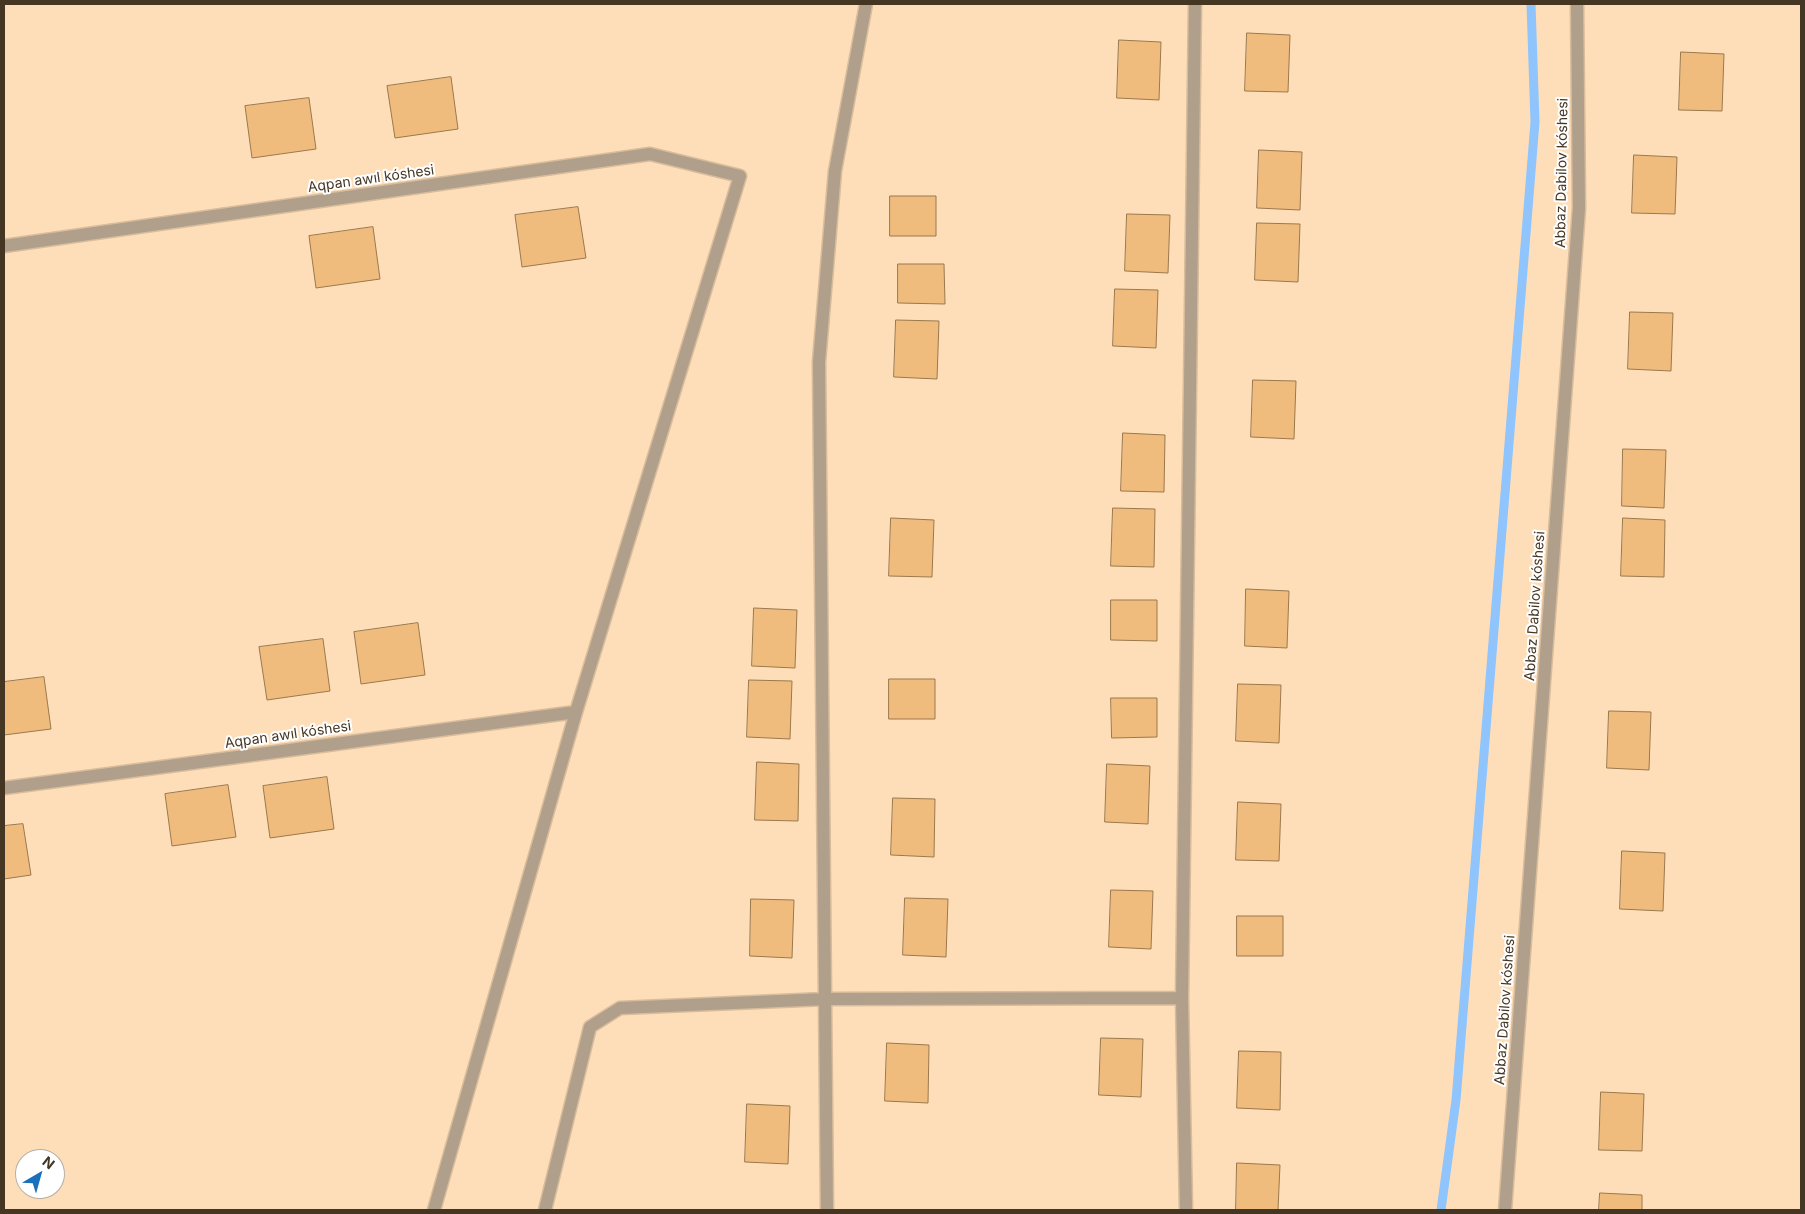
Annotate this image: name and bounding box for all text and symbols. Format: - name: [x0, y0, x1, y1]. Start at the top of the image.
- street label: Abbaz Dabilov kóshesi: [1552, 98, 1572, 248]
- street label: Aqpan awıl kóshesi: [307, 162, 435, 196]
- street label: Abbaz Dabilov kóshesi: [1521, 531, 1549, 681]
- street label: Aqpan awıl kóshesi: [224, 718, 352, 752]
- street label: Abbaz Dabilov kóshesi: [1491, 935, 1519, 1085]
- north arrow: [15, 1149, 65, 1199]
- text: N: [39, 1153, 58, 1173]

